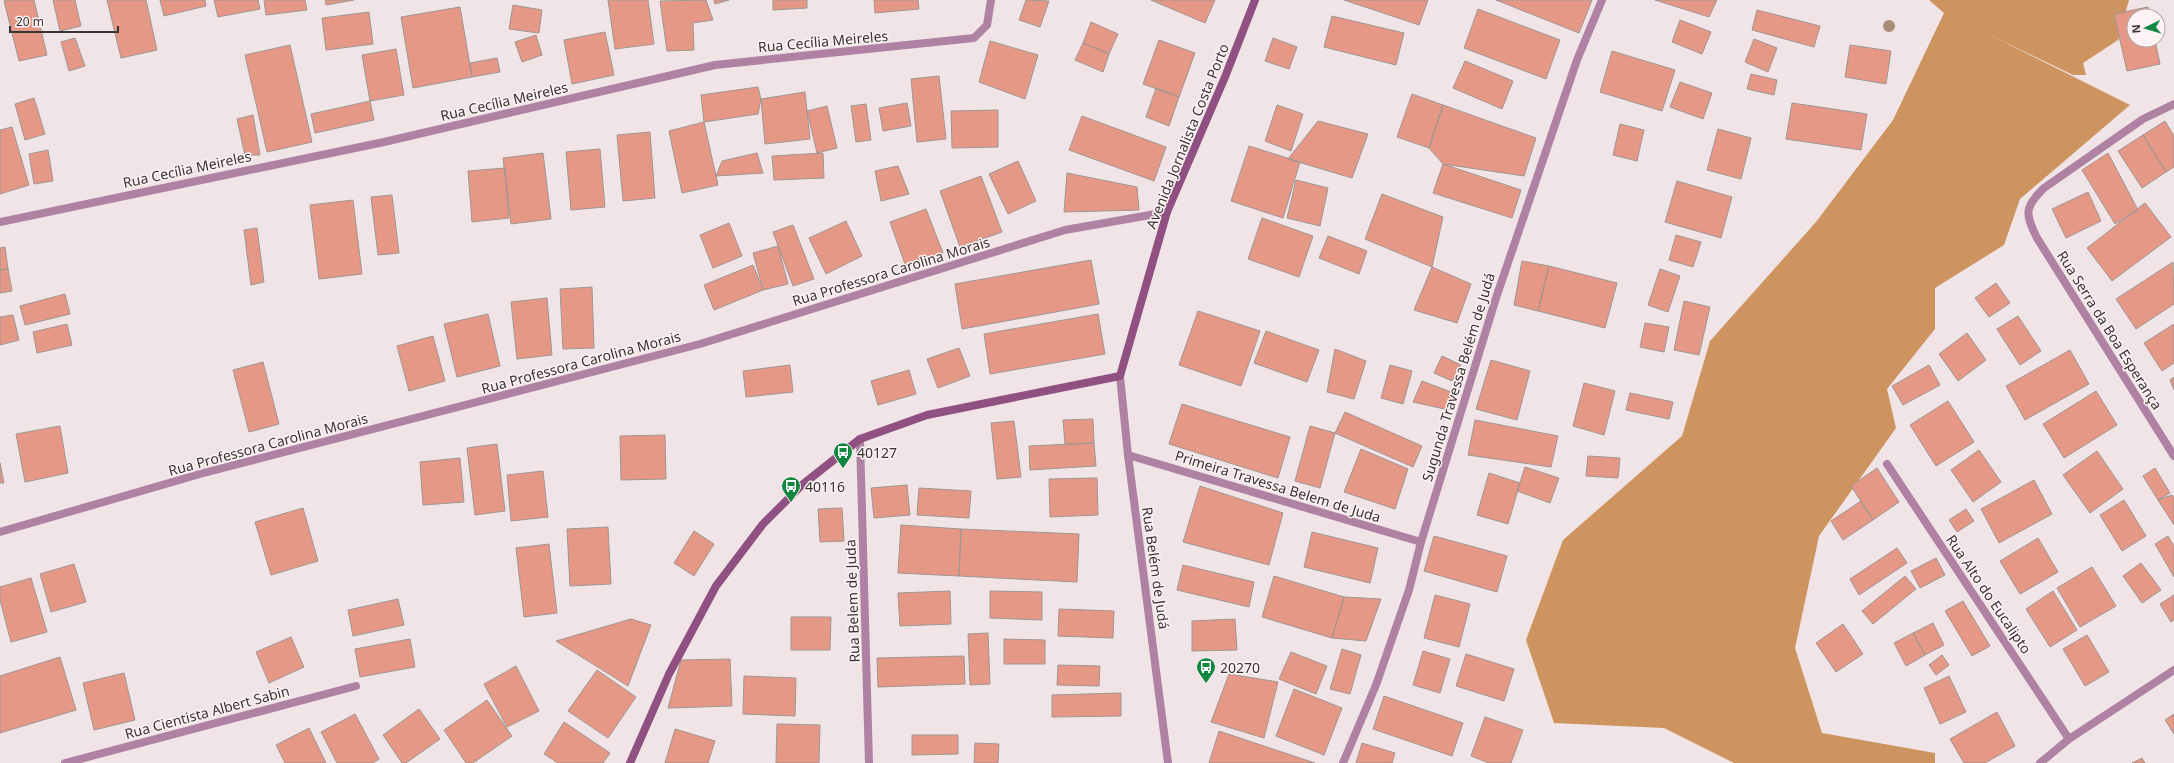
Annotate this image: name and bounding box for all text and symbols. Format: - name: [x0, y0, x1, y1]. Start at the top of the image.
- scale bar: [10, 8, 118, 34]
- north arrow: [2126, 8, 2166, 48]
- text: 20 m: [16, 13, 44, 30]
- text: N: [2128, 24, 2143, 34]
- street label: Rua Cecília Meireles: [757, 26, 889, 56]
- street label: Avenida Jornalista Costa Porto: [1141, 41, 1233, 231]
- street label: Rua Cecília Meireles: [438, 77, 570, 125]
- street label: Rua Cecília Meireles: [121, 146, 253, 192]
- street label: Rua Professora Carolina Morais: [790, 232, 992, 310]
- street label: Rua Serra da Boa Esperança: [2053, 247, 2167, 413]
- street label: Sugunda Travessa Belém de Judá: [1417, 270, 1499, 484]
- street label: Rua Professora Carolina Morais: [479, 326, 683, 398]
- street label: Rua Professora Carolina Morais: [166, 408, 370, 480]
- bus stop icon: 40127: [832, 441, 854, 469]
- place label: 40127: [857, 443, 897, 462]
- street label: Primeira Travessa Belem de Juda: [1173, 446, 1383, 526]
- bus stop icon: 40116: [780, 475, 802, 503]
- place label: 40116: [805, 477, 845, 496]
- street label: Rua Belém de Judá: [1138, 506, 1174, 630]
- street label: Rua Alto do Eucalipto: [1942, 531, 2036, 657]
- street label: Rua Belem de Juda: [840, 539, 864, 663]
- bus stop icon: 20270: [1195, 656, 1217, 684]
- place label: 20270: [1220, 658, 1260, 677]
- street label: Rua Cientista Albert Sabin: [123, 681, 291, 743]

